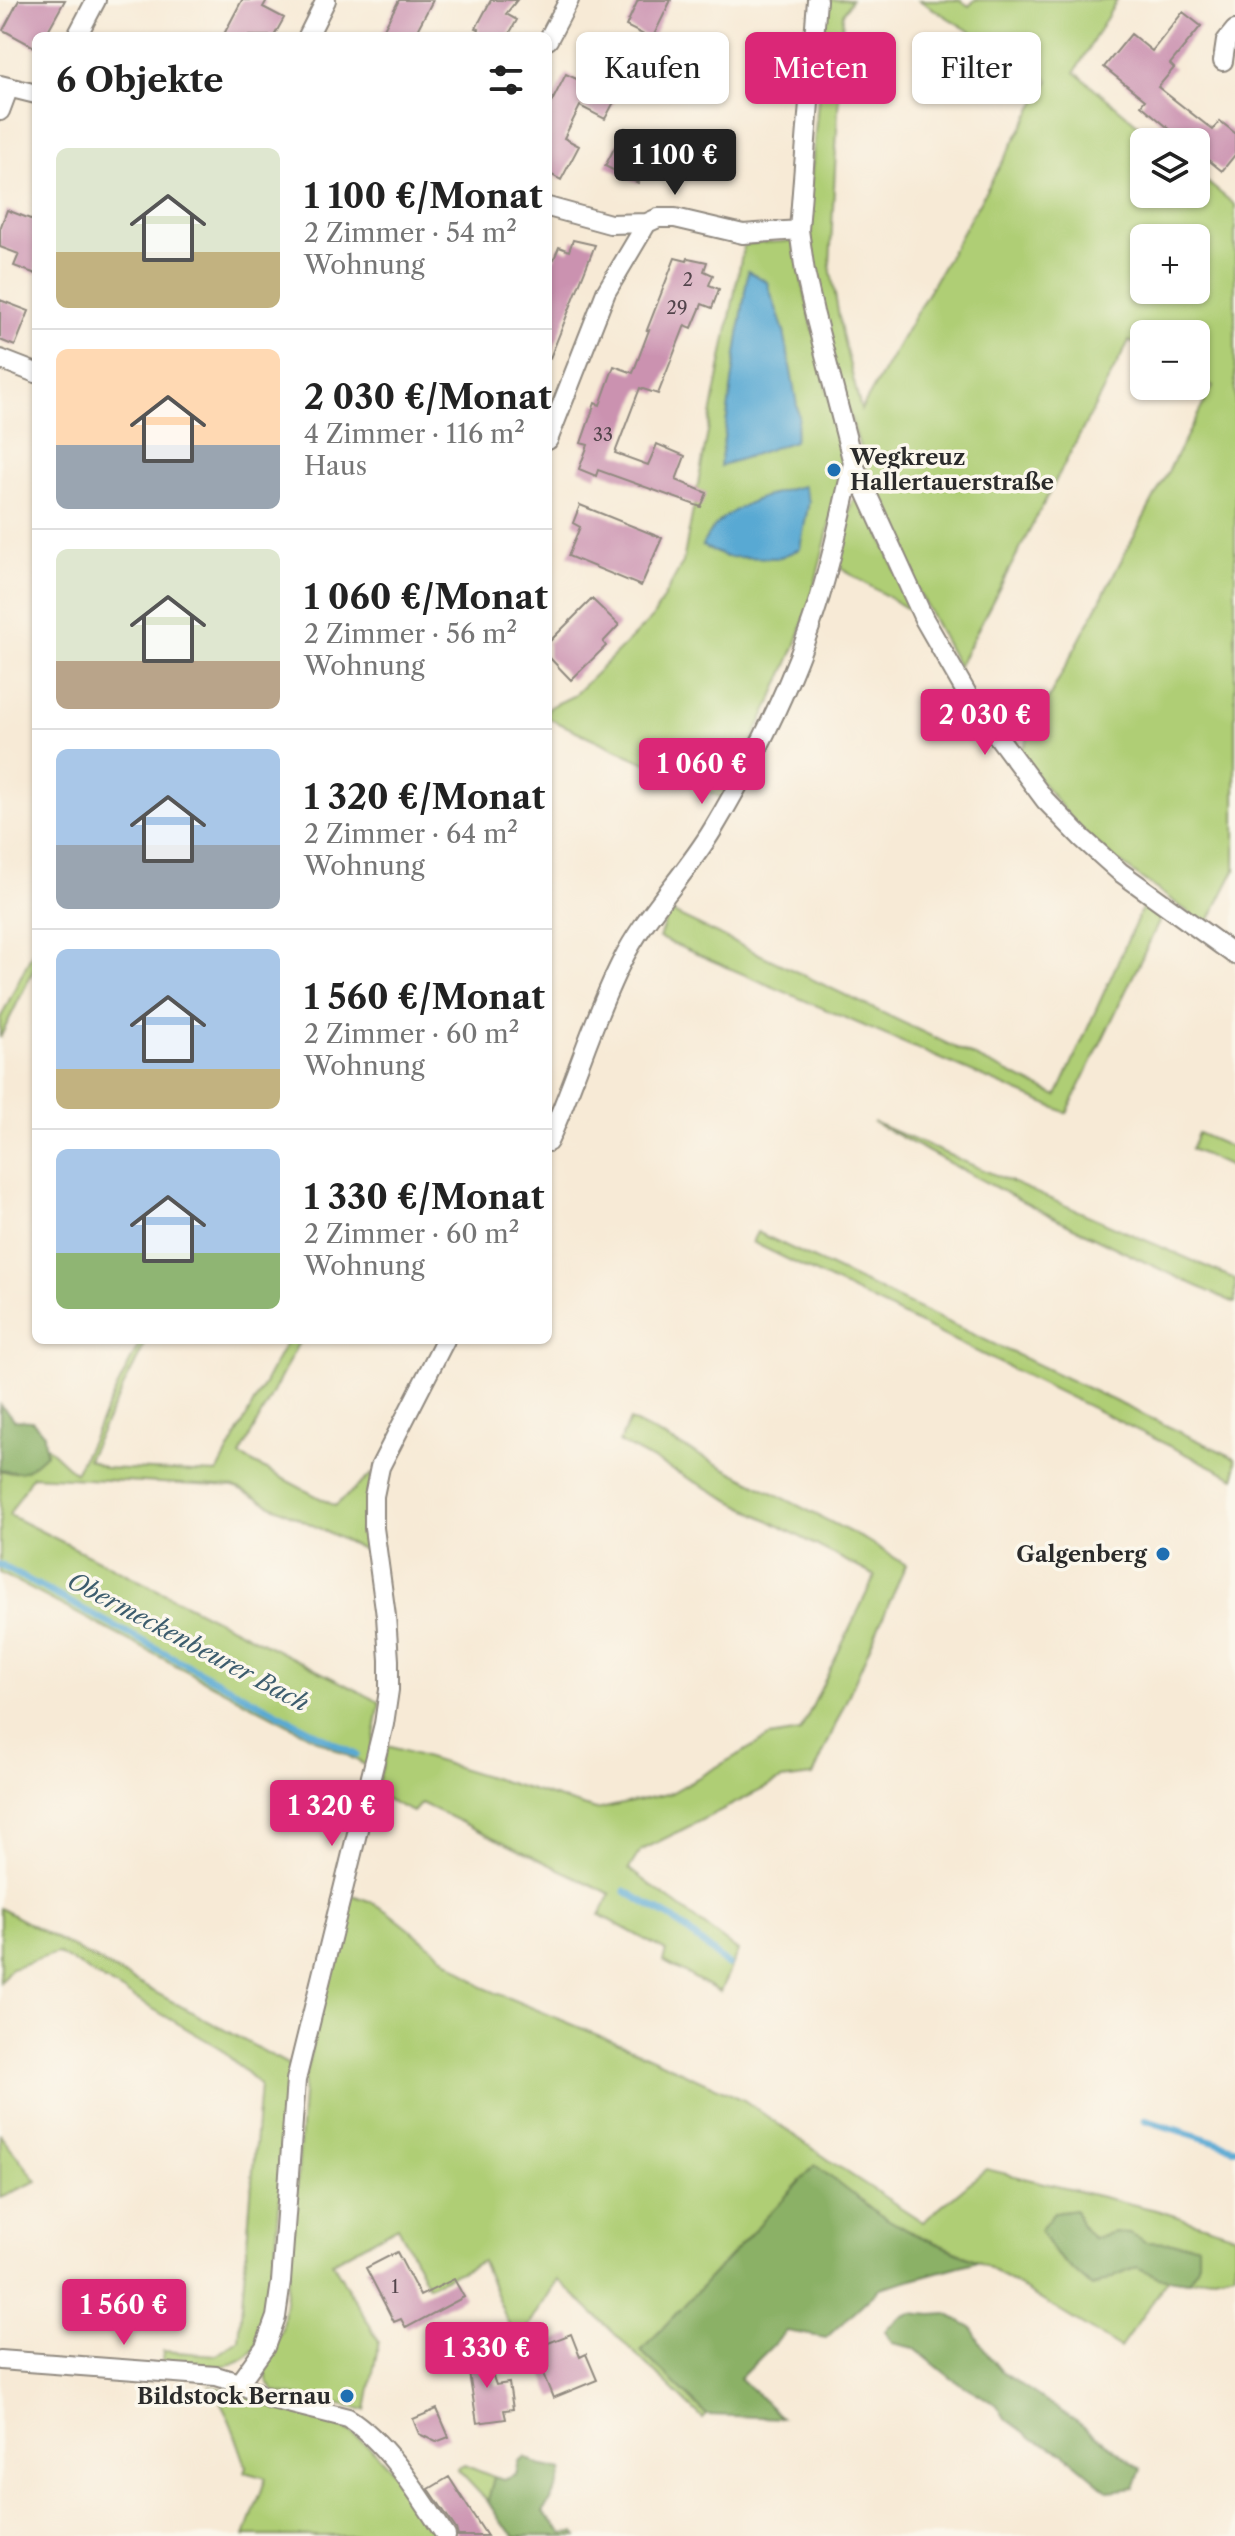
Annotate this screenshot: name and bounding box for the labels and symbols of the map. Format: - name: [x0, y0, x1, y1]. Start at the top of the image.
- pin: 1 100 €: [601, 129, 749, 197]
- house number: 2: [683, 269, 693, 291]
- house number: 29: [667, 297, 687, 319]
- house number: 33: [593, 424, 613, 446]
- place label: Wegkreuz Hallertauerstraße: [849, 444, 1054, 496]
- marker: Wegkreuz Hallertauerstraße: [825, 461, 843, 479]
- pin: 2 030 €: [911, 689, 1059, 757]
- pin: 1 060 €: [628, 738, 776, 806]
- place label: Galgenberg: [1016, 1541, 1148, 1568]
- marker: Galgenberg: [1154, 1545, 1172, 1563]
- water label: Obermeckenbeurer Bach: [63, 1566, 314, 1717]
- pin: 1 320 €: [258, 1780, 406, 1848]
- house number: 1: [391, 2276, 399, 2298]
- pin: 1 560 €: [50, 2279, 198, 2347]
- pin: 1 330 €: [413, 2322, 561, 2390]
- place label: Bildstock Bernau: [137, 2383, 331, 2410]
- marker: Bildstock Bernau: [338, 2387, 356, 2405]

